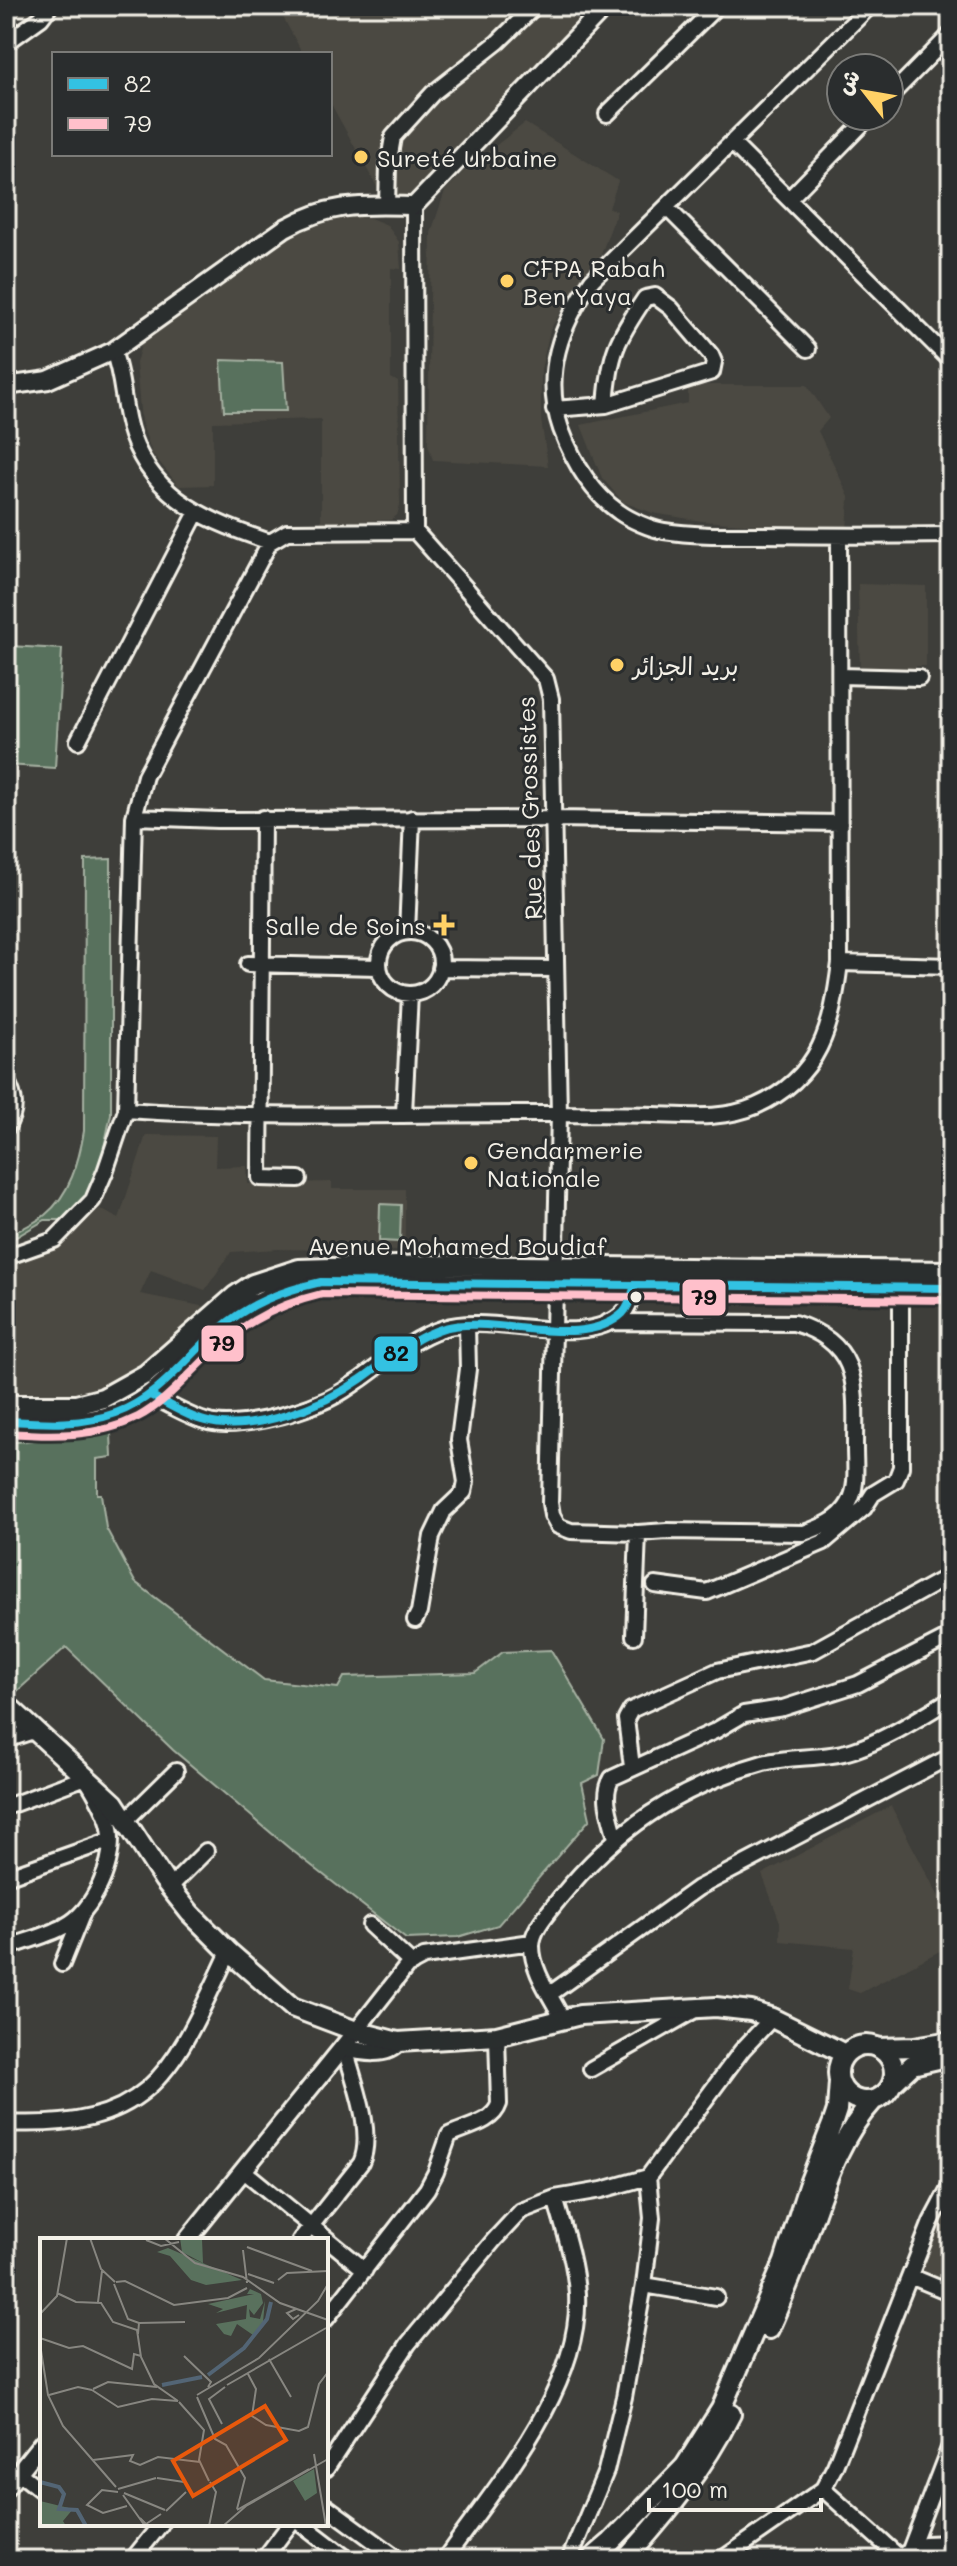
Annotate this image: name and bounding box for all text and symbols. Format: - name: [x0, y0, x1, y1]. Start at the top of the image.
- legend: [52, 52, 332, 156]
- north arrow: [825, 52, 905, 132]
- text: ش: [829, 64, 866, 99]
- text: 82: [124, 67, 152, 98]
- text: 79: [124, 107, 152, 138]
- place label: Sureté Urbaine: [377, 142, 557, 173]
- marker: Sureté Urbaine: [352, 148, 370, 166]
- place label: CFPA Rabah Ben Yaya: [523, 252, 665, 311]
- marker: CFPA Rabah Ben Yaya: [498, 272, 516, 290]
- place label: بريد الجزائر: [631, 650, 738, 681]
- marker: بريد الجزائر: [608, 656, 626, 674]
- street label: Rue des Grossistes: [510, 696, 548, 920]
- place label: Salle de Soins: [265, 910, 426, 941]
- marker: Salle de Soins: [433, 914, 455, 936]
- place label: Gendarmerie Nationale: [487, 1134, 643, 1193]
- marker: Gendarmerie Nationale: [462, 1154, 480, 1172]
- street label: Avenue Mohamed Boudiaf: [308, 1230, 607, 1261]
- line badge: 79: [681, 1278, 727, 1317]
- text: 79: [691, 1282, 717, 1311]
- unlabelled marker: [628, 1289, 644, 1305]
- line badge: 79: [200, 1324, 245, 1363]
- text: 79: [209, 1328, 235, 1357]
- line badge: 82: [373, 1335, 419, 1373]
- text: 82: [383, 1338, 409, 1367]
- inset map: [40, 2238, 328, 2526]
- scale bar: [649, 2462, 821, 2512]
- text: 100 m: [661, 2473, 728, 2504]

